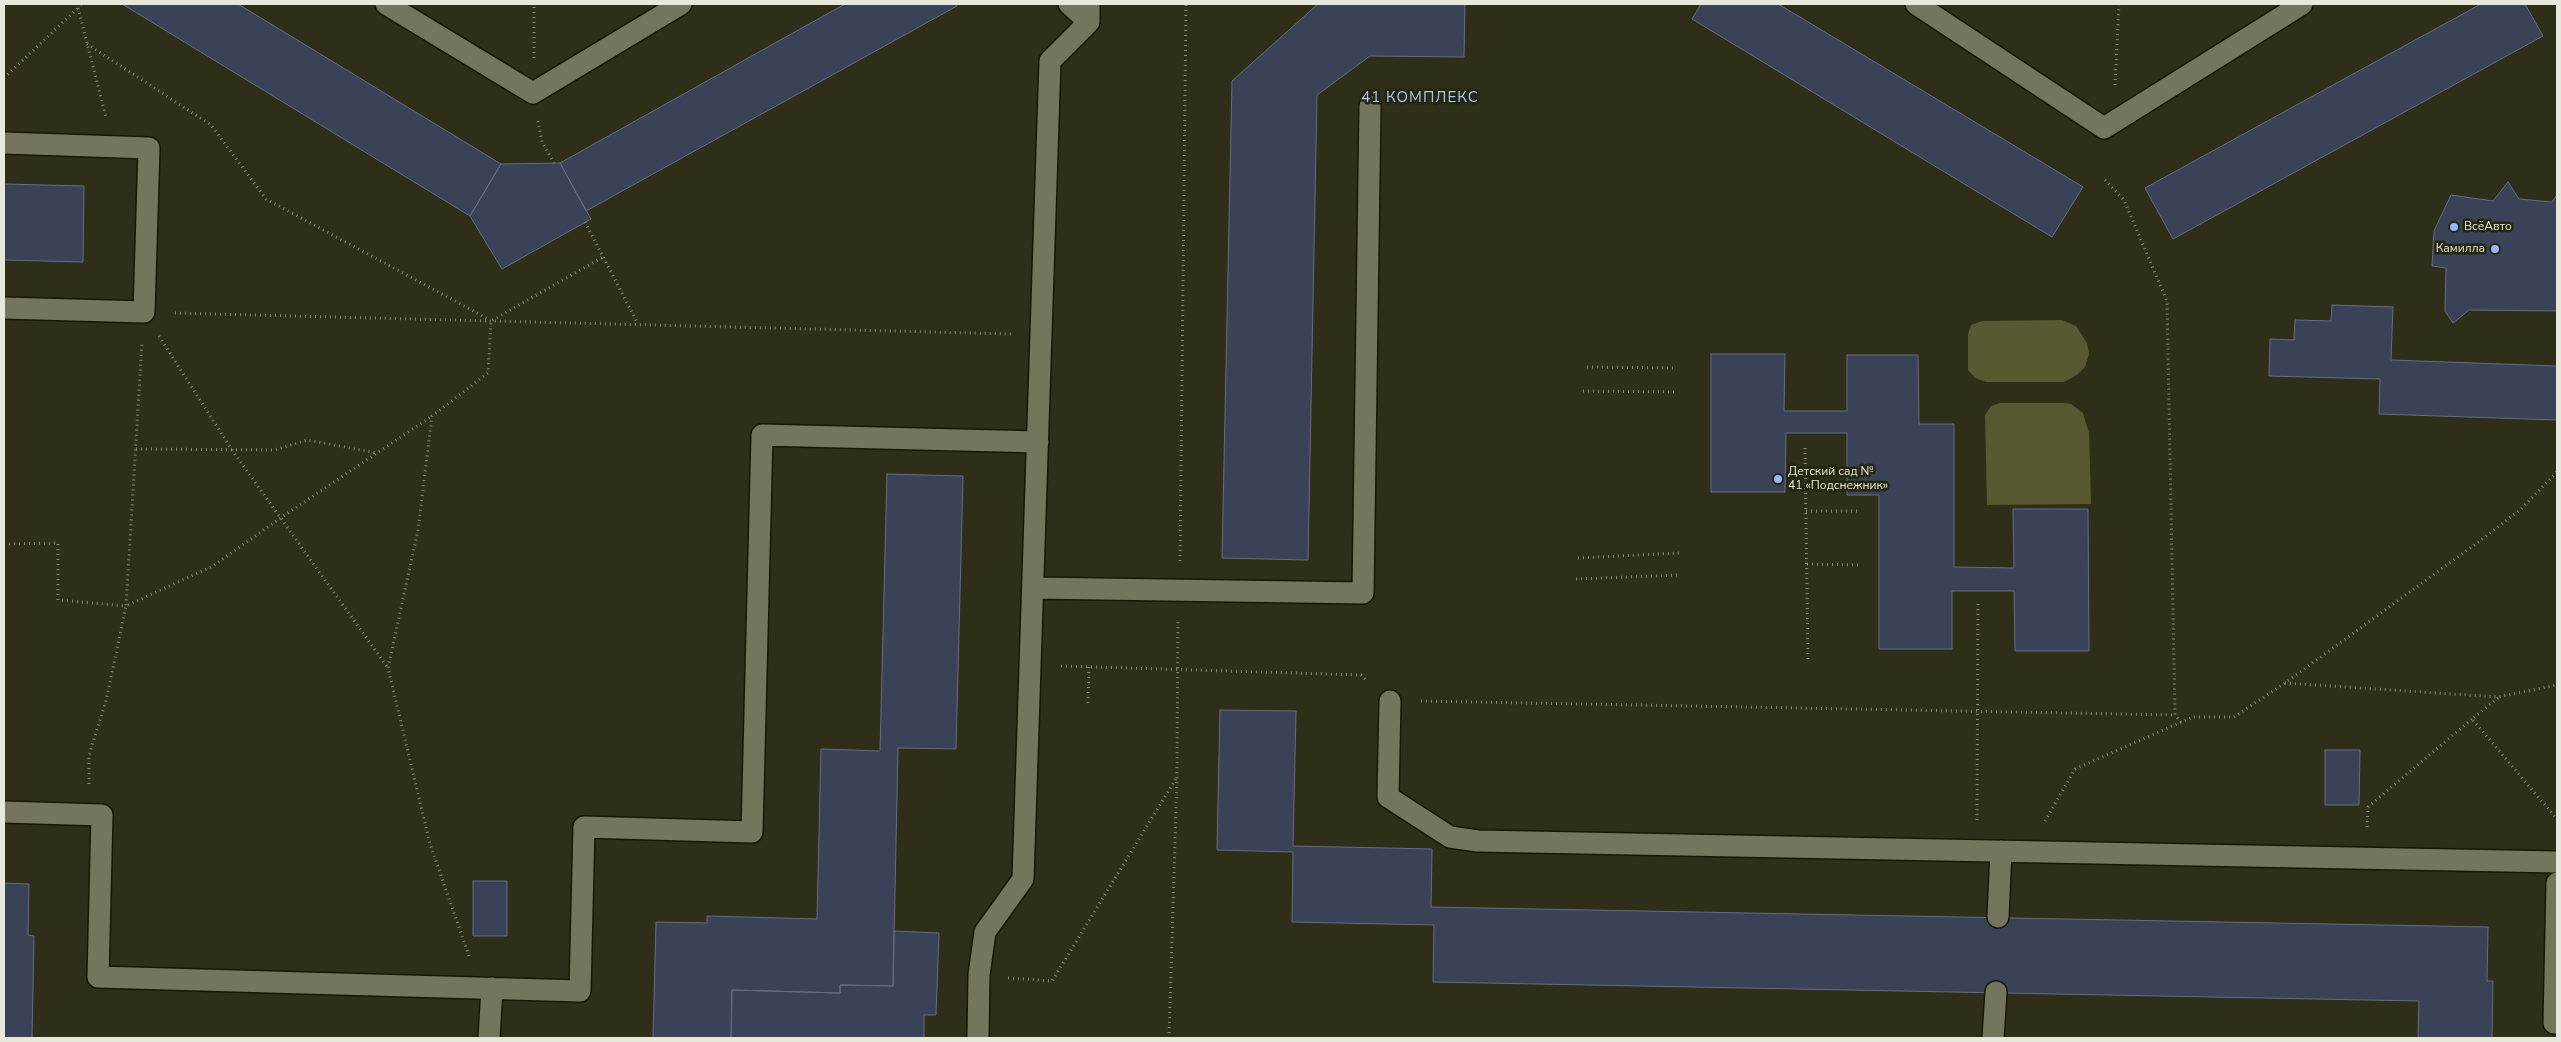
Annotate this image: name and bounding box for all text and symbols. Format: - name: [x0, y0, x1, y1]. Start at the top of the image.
- district label: 41 КОМПЛЕКС: [1360, 89, 1480, 107]
- place label: ВсёАвто: [2464, 220, 2512, 234]
- marker: ВсёАвто: [2448, 221, 2460, 233]
- place label: Камилла: [2436, 242, 2485, 256]
- marker: Камилла: [2489, 243, 2501, 255]
- place label: Детский сад № 41 «Подснежник»: [1788, 465, 1888, 493]
- marker: Детский сад № 41 «Подснежник»: [1772, 473, 1784, 485]

